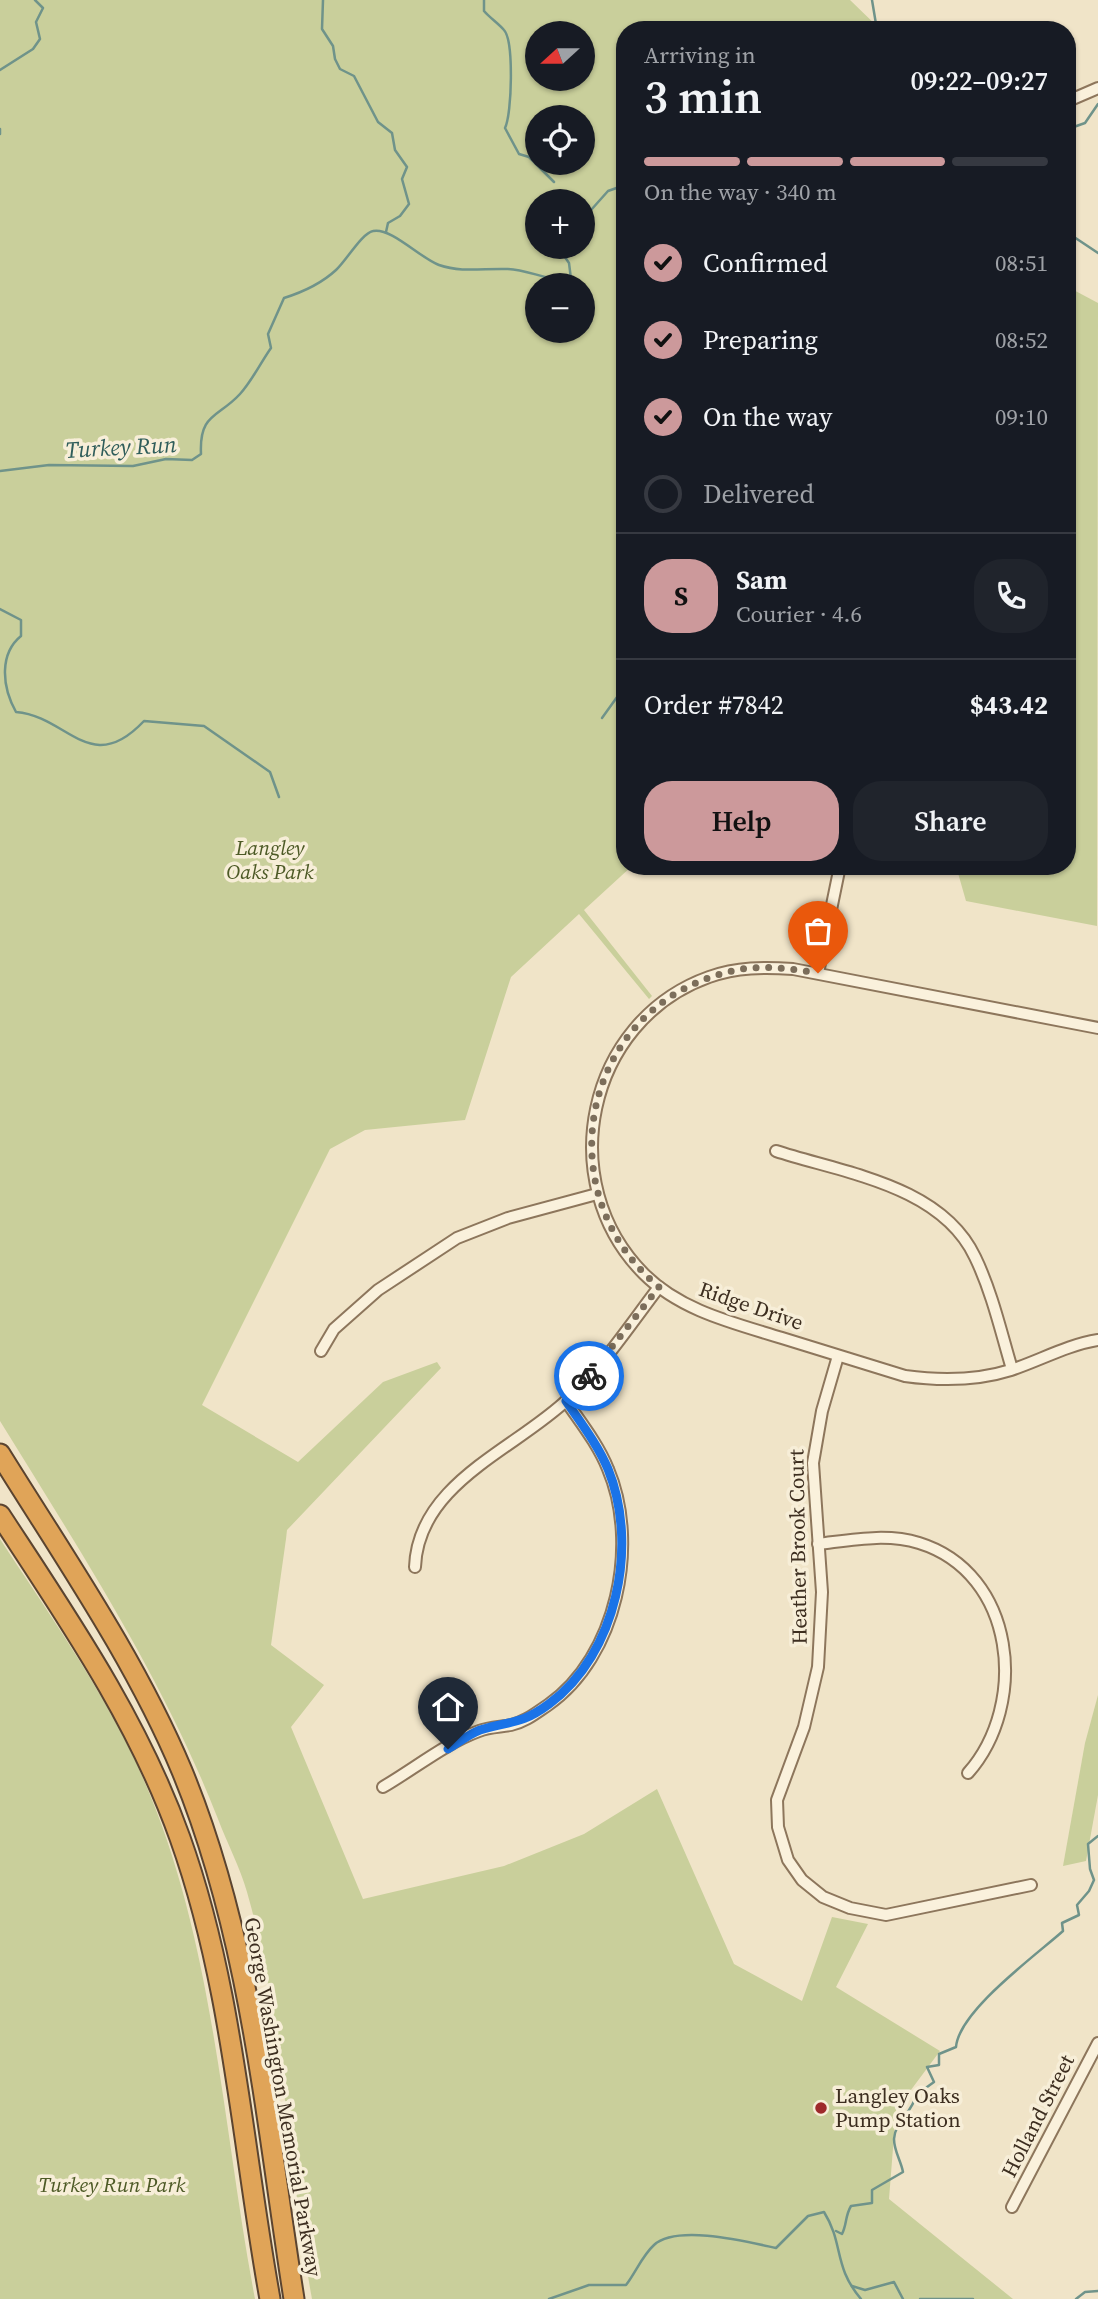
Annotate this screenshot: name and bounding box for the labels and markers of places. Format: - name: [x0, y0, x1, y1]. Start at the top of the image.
- pin: [788, 901, 848, 973]
- pin: [418, 1677, 478, 1749]
- place label: Langley Oaks Pump Station: [835, 2081, 961, 2134]
- marker: Langley Oaks Pump Station: [813, 2100, 829, 2116]

